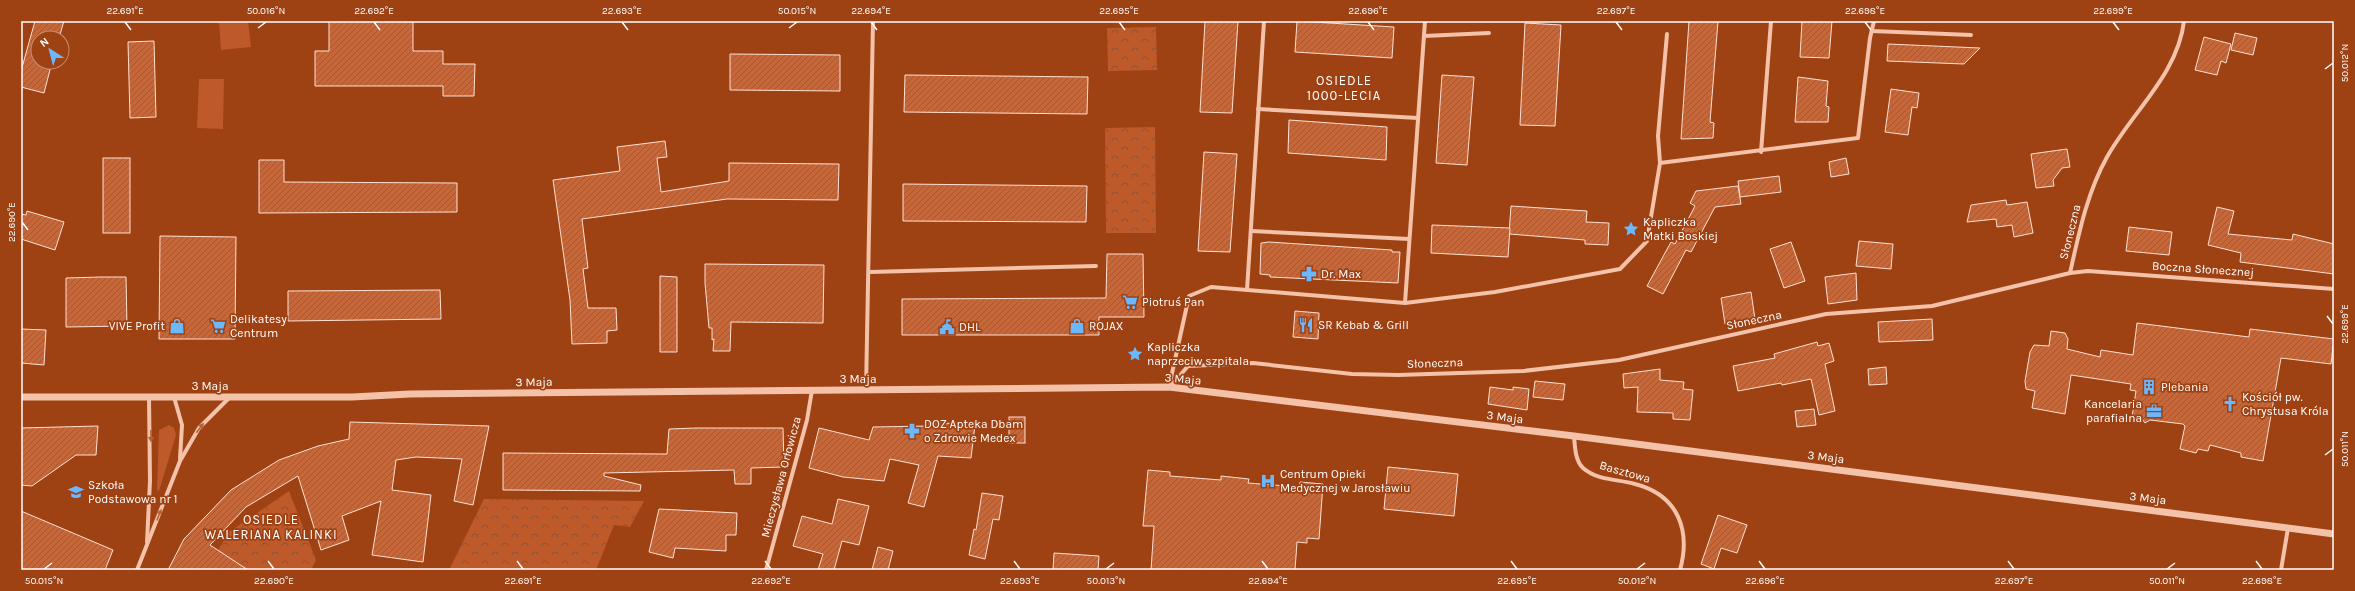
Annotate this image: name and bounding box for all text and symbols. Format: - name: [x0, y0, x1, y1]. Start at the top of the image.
- text: 22.691°E: [106, 5, 144, 17]
- text: 50.016°N: [247, 5, 285, 17]
- text: 22.692°E: [354, 5, 394, 17]
- text: 22.693°E: [602, 5, 642, 17]
- text: 50.015°N: [778, 5, 816, 17]
- text: 22.694°E: [851, 5, 891, 17]
- text: 22.695°E: [1099, 5, 1139, 17]
- text: 22.696°E: [1348, 5, 1388, 17]
- text: 22.697°E: [1597, 5, 1635, 17]
- text: 22.698°E: [1845, 5, 1885, 17]
- text: 22.699°E: [2093, 5, 2133, 17]
- north arrow: [30, 30, 70, 70]
- text: N: [37, 35, 51, 50]
- text: 50.012°N: [2339, 44, 2351, 82]
- district label: OSIEDLE 1000-LECIA: [1307, 73, 1381, 103]
- text: 22.690°E: [6, 202, 18, 242]
- street label: Słoneczna: [2056, 203, 2084, 261]
- place label: Kapliczka Matki Boskiej: [1643, 215, 1718, 243]
- place icon: Kapliczka Matki Boskiej: [1622, 220, 1640, 238]
- street label: Boczna Słonecznej: [2152, 258, 2254, 280]
- pharmacy icon: Dr. Max: [1300, 265, 1318, 283]
- place label: Dr. Max: [1321, 267, 1361, 281]
- supermarket icon: Piotruś Pan: [1121, 293, 1139, 311]
- place label: Piotruś Pan: [1142, 295, 1205, 309]
- text: 22.699°E: [2339, 304, 2351, 344]
- street label: Słoneczna: [1725, 307, 1783, 333]
- place label: Delikatesy Centrum: [230, 312, 287, 340]
- restaurant icon: SR Kebab & Grill: [1297, 316, 1315, 334]
- shop icon: VIVE Profit: [168, 317, 186, 335]
- supermarket icon: Delikatesy Centrum: [209, 317, 227, 335]
- shop icon: ROJAX: [1068, 317, 1086, 335]
- public building icon: DHL: [938, 318, 956, 336]
- place label: SR Kebab & Grill: [1318, 318, 1409, 332]
- place label: VIVE Profit: [109, 319, 165, 333]
- place label: ROJAX: [1089, 319, 1124, 333]
- place label: DHL: [959, 320, 981, 334]
- place label: Kapliczka naprzeciw szpitala: [1147, 340, 1249, 368]
- place icon: Kapliczka naprzeciw szpitala: [1126, 345, 1144, 363]
- street label: Słoneczna: [1407, 355, 1463, 371]
- street label: 3 Maja: [1164, 370, 1202, 388]
- street label: 3 Maja: [839, 372, 877, 386]
- street label: 3 Maja: [515, 375, 553, 389]
- building icon: Plebania: [2140, 378, 2158, 396]
- street label: 3 Maja: [191, 379, 229, 393]
- place label: Plebania: [2161, 380, 2208, 394]
- place label: Kościół pw. Chrystusa Króla: [2242, 390, 2329, 418]
- church icon: Kościół pw. Chrystusa Króla: [2221, 395, 2239, 413]
- place label: Kancelaria parafialna: [2084, 397, 2142, 425]
- office icon: Kancelaria parafialna: [2145, 402, 2163, 420]
- street label: 3 Maja: [1486, 408, 1524, 426]
- street label: Mieczysława Orłowicza: [758, 415, 804, 539]
- place label: DOZ Apteka Dbam o Zdrowie Medex: [924, 417, 1023, 445]
- pharmacy icon: DOZ Apteka Dbam o Zdrowie Medex: [903, 422, 921, 440]
- one-way arrow: [196, 423, 204, 433]
- one-way arrow: [148, 430, 154, 443]
- text: 50.011°N: [2339, 431, 2351, 467]
- street label: 3 Maja: [1807, 448, 1845, 466]
- street label: Basztowa: [1598, 458, 1652, 486]
- place label: Centrum Opieki Medycznej w Jarosławiu: [1280, 467, 1411, 495]
- hospital icon: Centrum Opieki Medycznej w Jarosławiu: [1259, 472, 1277, 490]
- place label: Szkoła Podstawowa nr 1: [88, 478, 178, 506]
- school or university icon: Szkoła Podstawowa nr 1: [67, 483, 85, 501]
- street label: 3 Maja: [2129, 489, 2167, 507]
- one-way arrow: [156, 509, 162, 521]
- district label: OSIEDLE WALERIANA KALINKI: [204, 512, 338, 542]
- text: 50.015°N: [25, 575, 63, 587]
- text: 22.690°E: [254, 575, 294, 587]
- text: 22.691°E: [504, 575, 542, 587]
- text: 22.692°E: [751, 575, 791, 587]
- text: 22.693°E: [1000, 575, 1040, 587]
- text: 50.013°N: [1087, 575, 1125, 587]
- text: 22.694°E: [1248, 575, 1288, 587]
- text: 22.695°E: [1497, 575, 1537, 587]
- text: 50.012°N: [1618, 575, 1656, 587]
- text: 22.696°E: [1745, 575, 1785, 587]
- text: 22.697°E: [1995, 575, 2033, 587]
- text: 50.011°N: [2149, 575, 2185, 587]
- text: 22.698°E: [2242, 575, 2282, 587]

